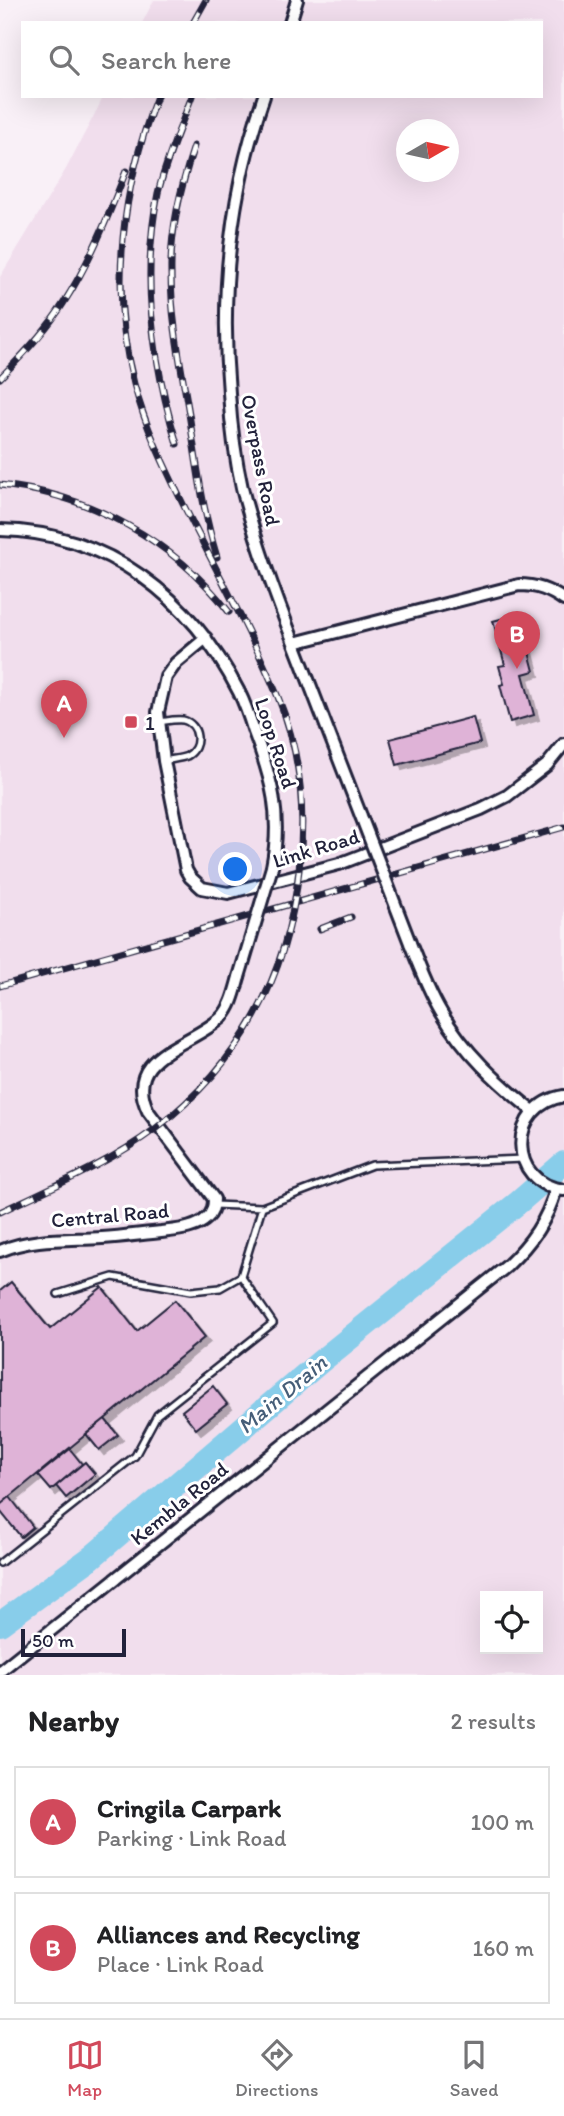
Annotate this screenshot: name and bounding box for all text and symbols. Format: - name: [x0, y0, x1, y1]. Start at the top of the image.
- search box: [21, 21, 543, 98]
- icon: search: [45, 41, 83, 79]
- text: Search here: [101, 44, 231, 76]
- north arrow: [396, 119, 459, 182]
- street label: Overpass Road: [236, 392, 286, 528]
- pin: B: [494, 611, 540, 669]
- pin: A: [41, 680, 87, 738]
- street label: Loop Road: [250, 695, 302, 791]
- place label: 1: [145, 710, 155, 735]
- marker: 1: [123, 714, 139, 730]
- street label: Link Road: [270, 823, 363, 873]
- your location: [218, 852, 252, 886]
- street label: Central Road: [50, 1197, 170, 1233]
- water label: Main Drain: [232, 1348, 333, 1440]
- street label: Kembla Road: [125, 1456, 233, 1550]
- map controls: [480, 1591, 543, 1654]
- button: locate: [480, 1591, 543, 1654]
- scale bar: [21, 1626, 126, 1658]
- text: 50 m: [32, 1629, 74, 1652]
- text: Nearby: [28, 1702, 119, 1739]
- text: 2 results: [450, 1707, 536, 1735]
- text: Cringila Carpark: [97, 1792, 281, 1824]
- text: A: [46, 1808, 60, 1836]
- text: 100 m: [470, 1808, 534, 1836]
- text: Parking · Link Road: [97, 1824, 287, 1852]
- text: Alliances and Recycling: [97, 1918, 360, 1950]
- text: B: [46, 1934, 60, 1962]
- text: 160 m: [472, 1934, 534, 1962]
- text: Place · Link Road: [97, 1950, 264, 1978]
- tab: Map: [66, 2036, 104, 2101]
- tab: Directions: [235, 2036, 319, 2101]
- tab: Saved: [450, 2036, 498, 2101]

